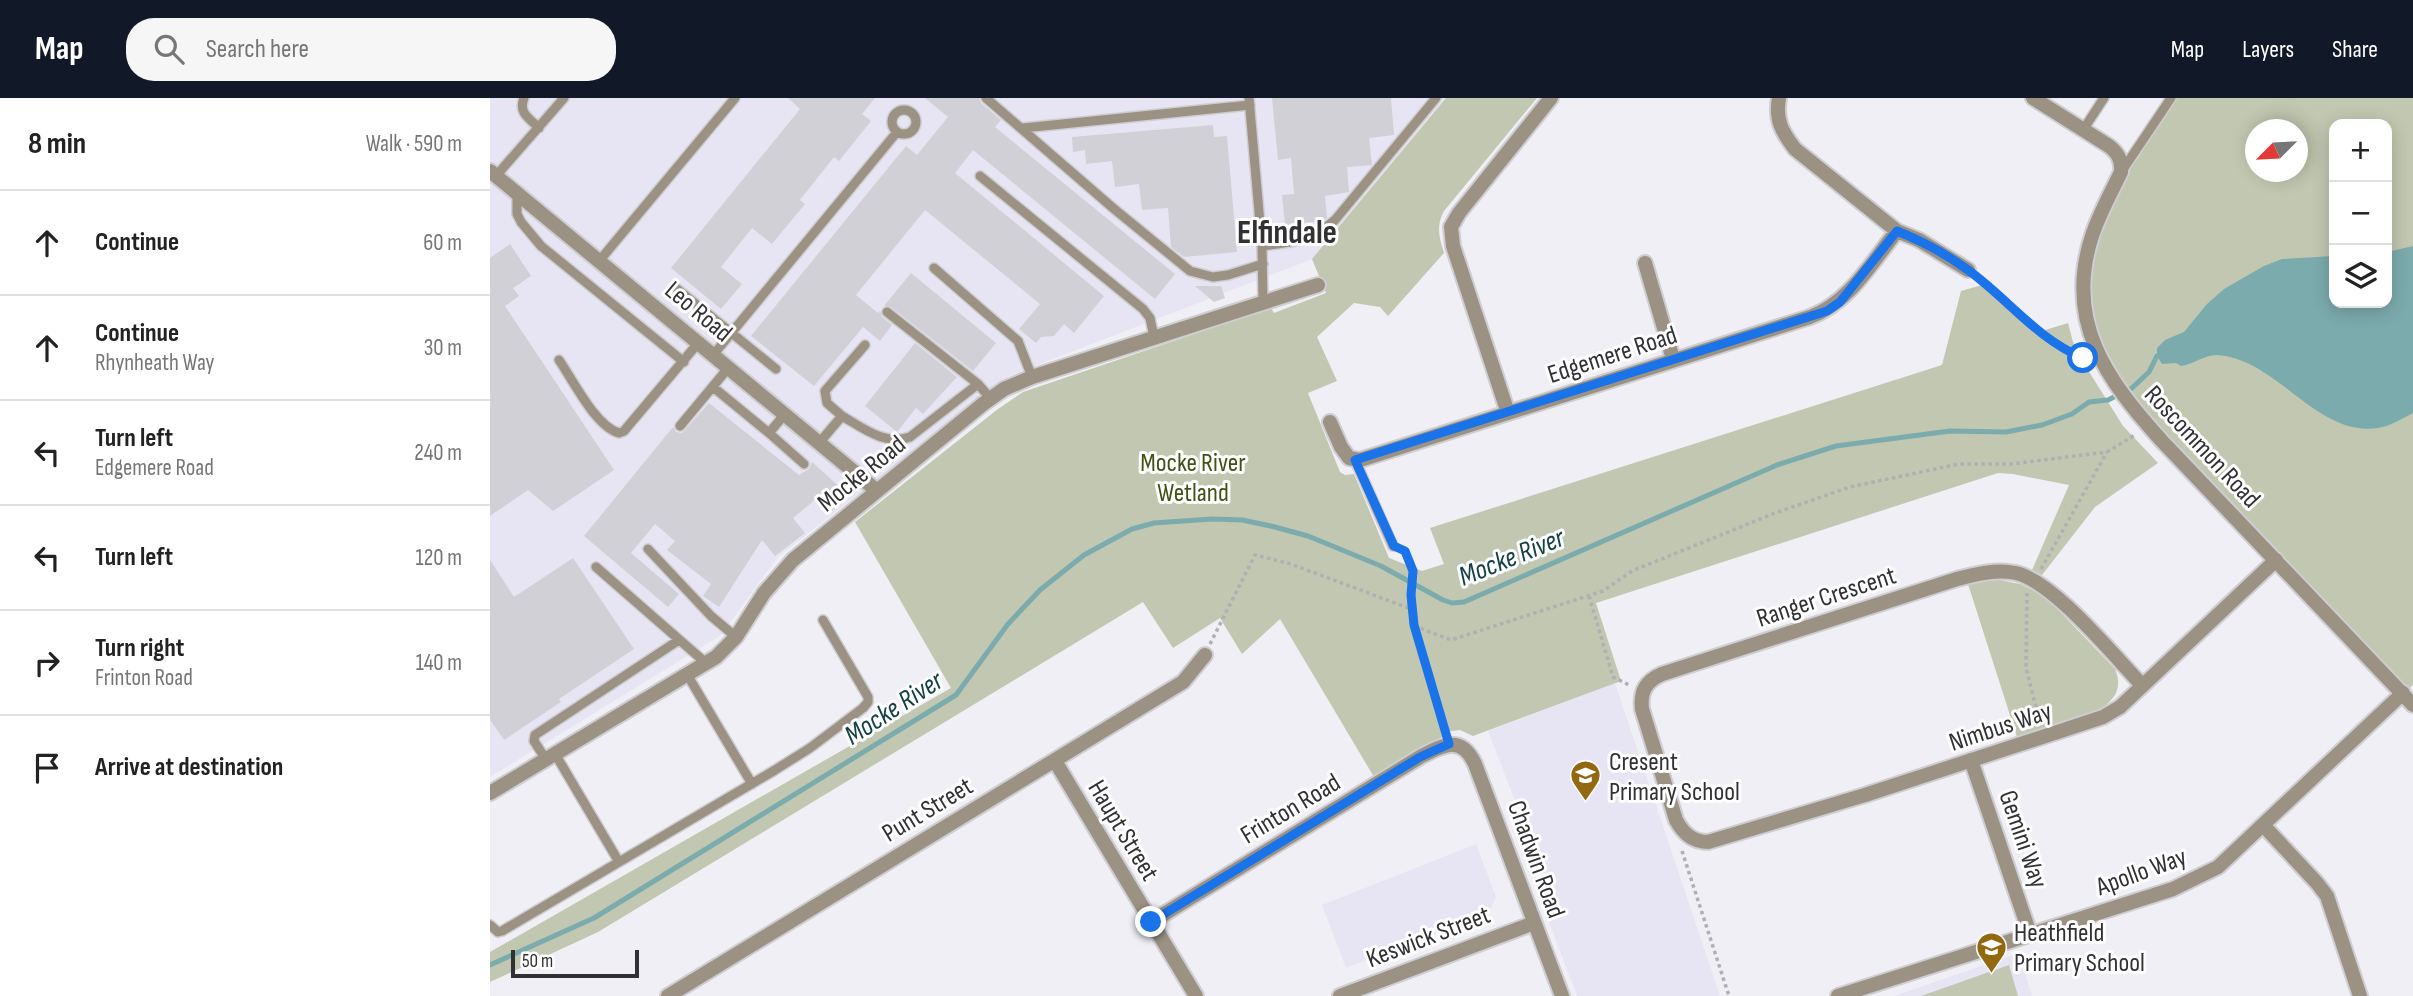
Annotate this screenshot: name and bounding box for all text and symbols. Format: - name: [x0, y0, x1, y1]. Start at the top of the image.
- search box: [126, 18, 616, 81]
- text: Map: [35, 29, 84, 69]
- icon: search: [150, 30, 188, 68]
- text: Search here: [206, 34, 309, 65]
- text: Map: [2171, 35, 2204, 64]
- text: Layers: [2242, 35, 2294, 64]
- text: Share: [2332, 35, 2378, 64]
- north arrow: [2245, 119, 2308, 182]
- map controls: [2329, 119, 2392, 308]
- button: +: [2329, 119, 2392, 182]
- text: 8 min: [28, 126, 86, 162]
- text: Walk · 590 m: [366, 130, 462, 158]
- button: −: [2329, 182, 2392, 245]
- district label: Elfindale: [1237, 213, 1337, 253]
- icon: ahead: [28, 224, 66, 262]
- text: Continue: [95, 227, 179, 258]
- text: 60 m: [423, 229, 462, 257]
- button: layers: [2329, 245, 2392, 308]
- street label: Leo Road: [658, 275, 738, 349]
- text: Continue: [95, 318, 179, 349]
- street label: Edgemere Road: [1544, 320, 1681, 391]
- icon: ahead: [28, 329, 66, 367]
- text: 30 m: [424, 334, 462, 362]
- route start: [2067, 342, 2098, 373]
- text: Rhynheath Way: [95, 349, 215, 377]
- street label: Roscommon Road: [2137, 380, 2266, 515]
- text: Turn left: [95, 423, 173, 454]
- street label: Mocke Road: [812, 429, 912, 519]
- icon: left: [28, 434, 66, 472]
- text: 240 m: [414, 439, 462, 467]
- park label: Mocke River Wetland: [1140, 448, 1246, 509]
- text: Edgemere Road: [95, 454, 214, 482]
- water label: Mocke River: [1454, 521, 1570, 593]
- icon: left: [28, 539, 66, 577]
- text: Turn left: [95, 542, 173, 573]
- text: 120 m: [416, 544, 462, 572]
- street label: Ranger Crescent: [1753, 560, 1900, 634]
- text: Turn right: [95, 633, 184, 664]
- icon: right: [28, 644, 66, 682]
- text: 140 m: [416, 649, 462, 677]
- text: Frinton Road: [95, 664, 193, 692]
- water label: Mocke River: [838, 664, 950, 752]
- street label: Nimbus Way: [1945, 696, 2056, 759]
- place label: Cresent Primary School: [1609, 747, 1740, 808]
- icon: arrive: [28, 749, 66, 787]
- text: Arrive at destination: [95, 752, 283, 783]
- school or university icon: Cresent Primary School: [1569, 759, 1603, 803]
- street label: Frinton Road: [1235, 768, 1346, 851]
- street label: Punt Street: [877, 771, 979, 849]
- street label: Haupt Street: [1081, 775, 1165, 887]
- street label: Gemini Way: [1991, 787, 2054, 892]
- street label: Chadwin Road: [1500, 797, 1571, 922]
- street label: Apollo Way: [2091, 842, 2191, 903]
- street label: Keswick Street: [1362, 900, 1495, 975]
- route end: [1135, 906, 1166, 937]
- place label: Heathfield Primary School: [2014, 918, 2145, 979]
- school or university icon: Heathfield Primary School: [1974, 930, 2008, 974]
- scale bar: [511, 947, 639, 979]
- text: 50 m: [522, 950, 553, 973]

